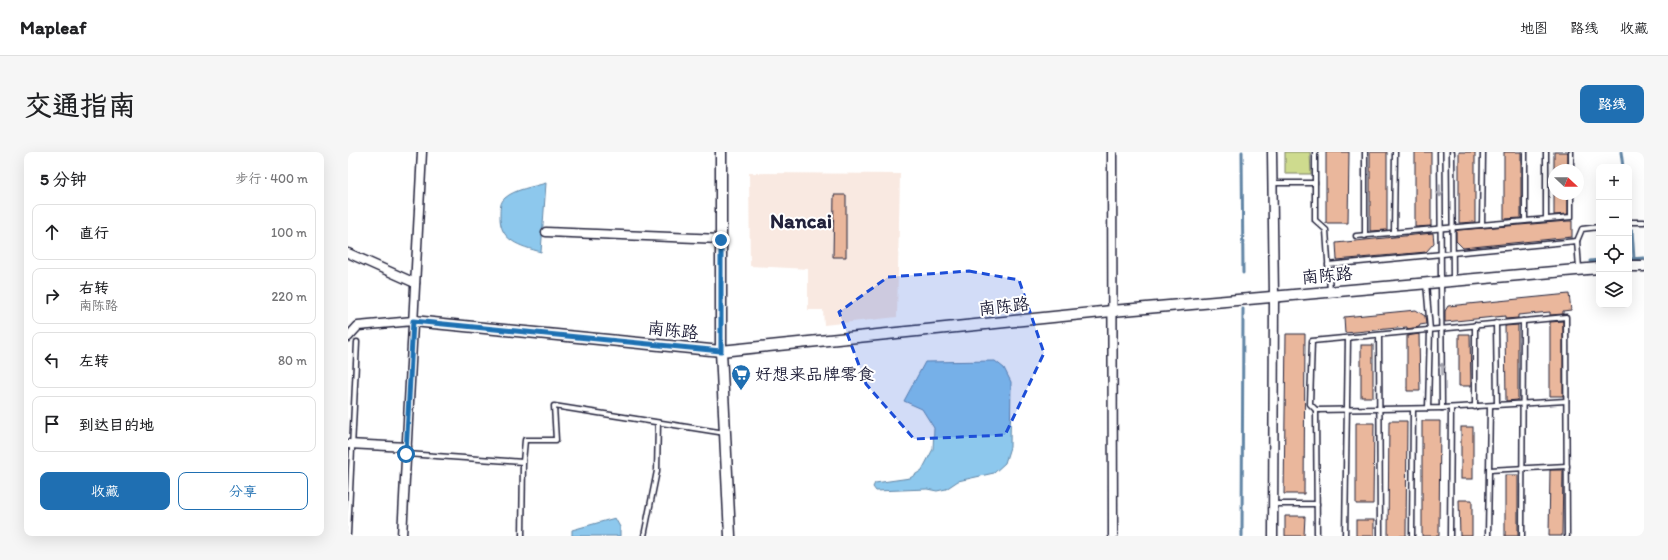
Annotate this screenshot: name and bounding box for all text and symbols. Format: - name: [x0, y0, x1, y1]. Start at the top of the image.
- text: Mapleaf: [20, 16, 86, 39]
- text: 地图: [1520, 20, 1548, 37]
- text: 路线: [1570, 20, 1598, 37]
- text: 收藏: [1620, 20, 1648, 37]
- button: 路线: [1580, 85, 1644, 123]
- text: 交通指南: [24, 88, 136, 122]
- north arrow: [1548, 164, 1584, 200]
- map controls: [1596, 164, 1632, 308]
- button: +: [1596, 164, 1632, 200]
- text: 5 分钟: [40, 169, 87, 189]
- text: 步行 · 400 m: [235, 171, 308, 186]
- one-way arrow: [1437, 184, 1444, 197]
- button: −: [1596, 200, 1632, 236]
- district label: Nancai: [770, 208, 832, 233]
- icon: ahead: [41, 221, 63, 243]
- text: 直行: [79, 224, 109, 242]
- text: 100 m: [271, 225, 307, 240]
- route end: [712, 231, 730, 249]
- button: locate: [1596, 236, 1632, 272]
- street label: 南陈路: [1301, 263, 1353, 287]
- button: layers: [1596, 272, 1632, 308]
- text: 右转: [79, 279, 109, 297]
- icon: right: [41, 285, 63, 307]
- text: 220 m: [271, 289, 307, 304]
- street label: 南陈路: [978, 293, 1030, 319]
- text: 南陈路: [79, 298, 118, 313]
- street label: 南陈路: [647, 317, 699, 343]
- icon: left: [41, 349, 63, 371]
- text: 左转: [79, 352, 109, 370]
- text: 80 m: [278, 353, 307, 368]
- supermarket icon: 好想来品牌零食: [730, 363, 752, 391]
- one-way arrow: [1438, 363, 1446, 376]
- place label: 好想来品牌零食: [755, 364, 874, 384]
- icon: arrive: [41, 413, 63, 435]
- text: 到达目的地: [79, 416, 154, 434]
- route start: [397, 445, 415, 463]
- button: 收藏: [40, 472, 170, 510]
- button: 分享: [178, 472, 308, 510]

